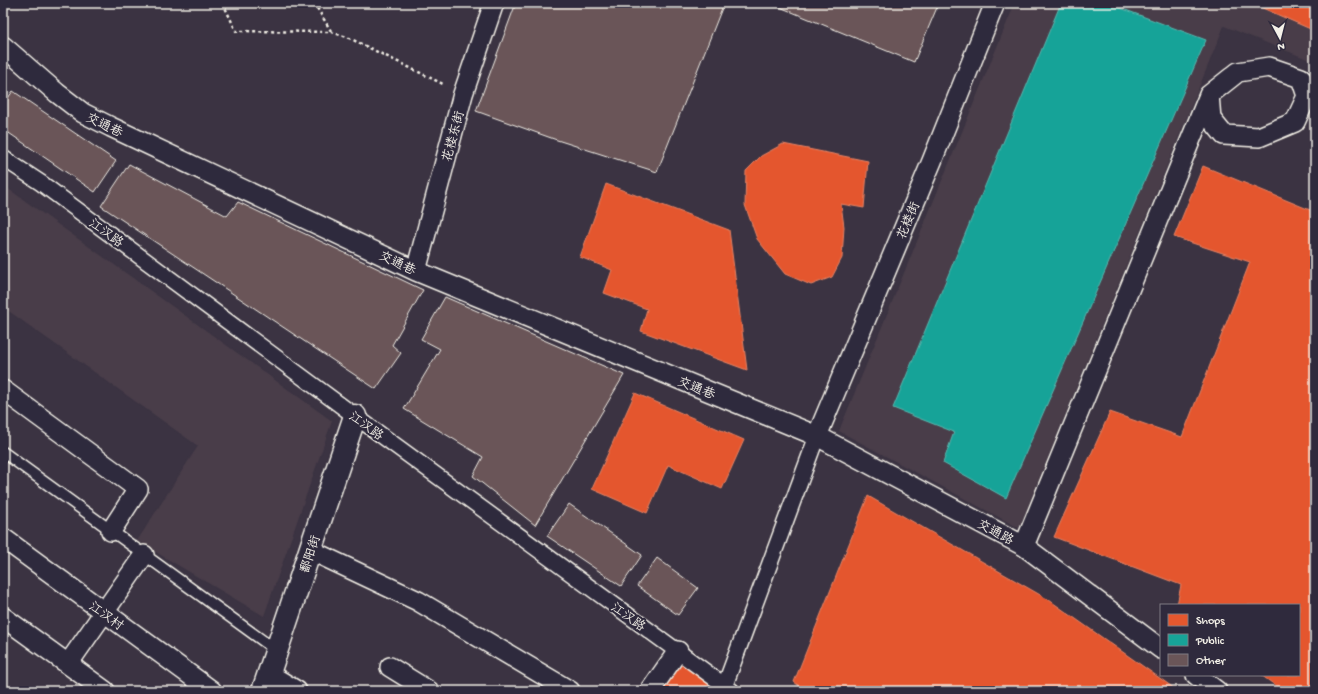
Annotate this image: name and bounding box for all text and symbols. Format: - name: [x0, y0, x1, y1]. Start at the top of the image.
- north arrow: [1260, 18, 1300, 58]
- text: N: [1277, 40, 1285, 52]
- street label: 花楼东街: [439, 109, 468, 164]
- street label: 交通巷: [83, 110, 125, 142]
- street label: 花楼街: [894, 200, 924, 242]
- street label: 江汉路: [85, 216, 126, 252]
- street label: 交通巷: [376, 248, 418, 279]
- street label: 交通巷: [675, 374, 717, 404]
- street label: 江汉路: [345, 409, 386, 445]
- street label: 交通路: [974, 517, 1016, 549]
- street label: 鄱阳街: [297, 534, 325, 576]
- street label: 江汉村: [85, 598, 127, 635]
- street label: 江汉路: [607, 600, 648, 636]
- legend: [1160, 604, 1300, 676]
- text: Shops: [1196, 615, 1225, 629]
- text: Public: [1195, 635, 1225, 649]
- text: Other: [1196, 655, 1227, 669]

